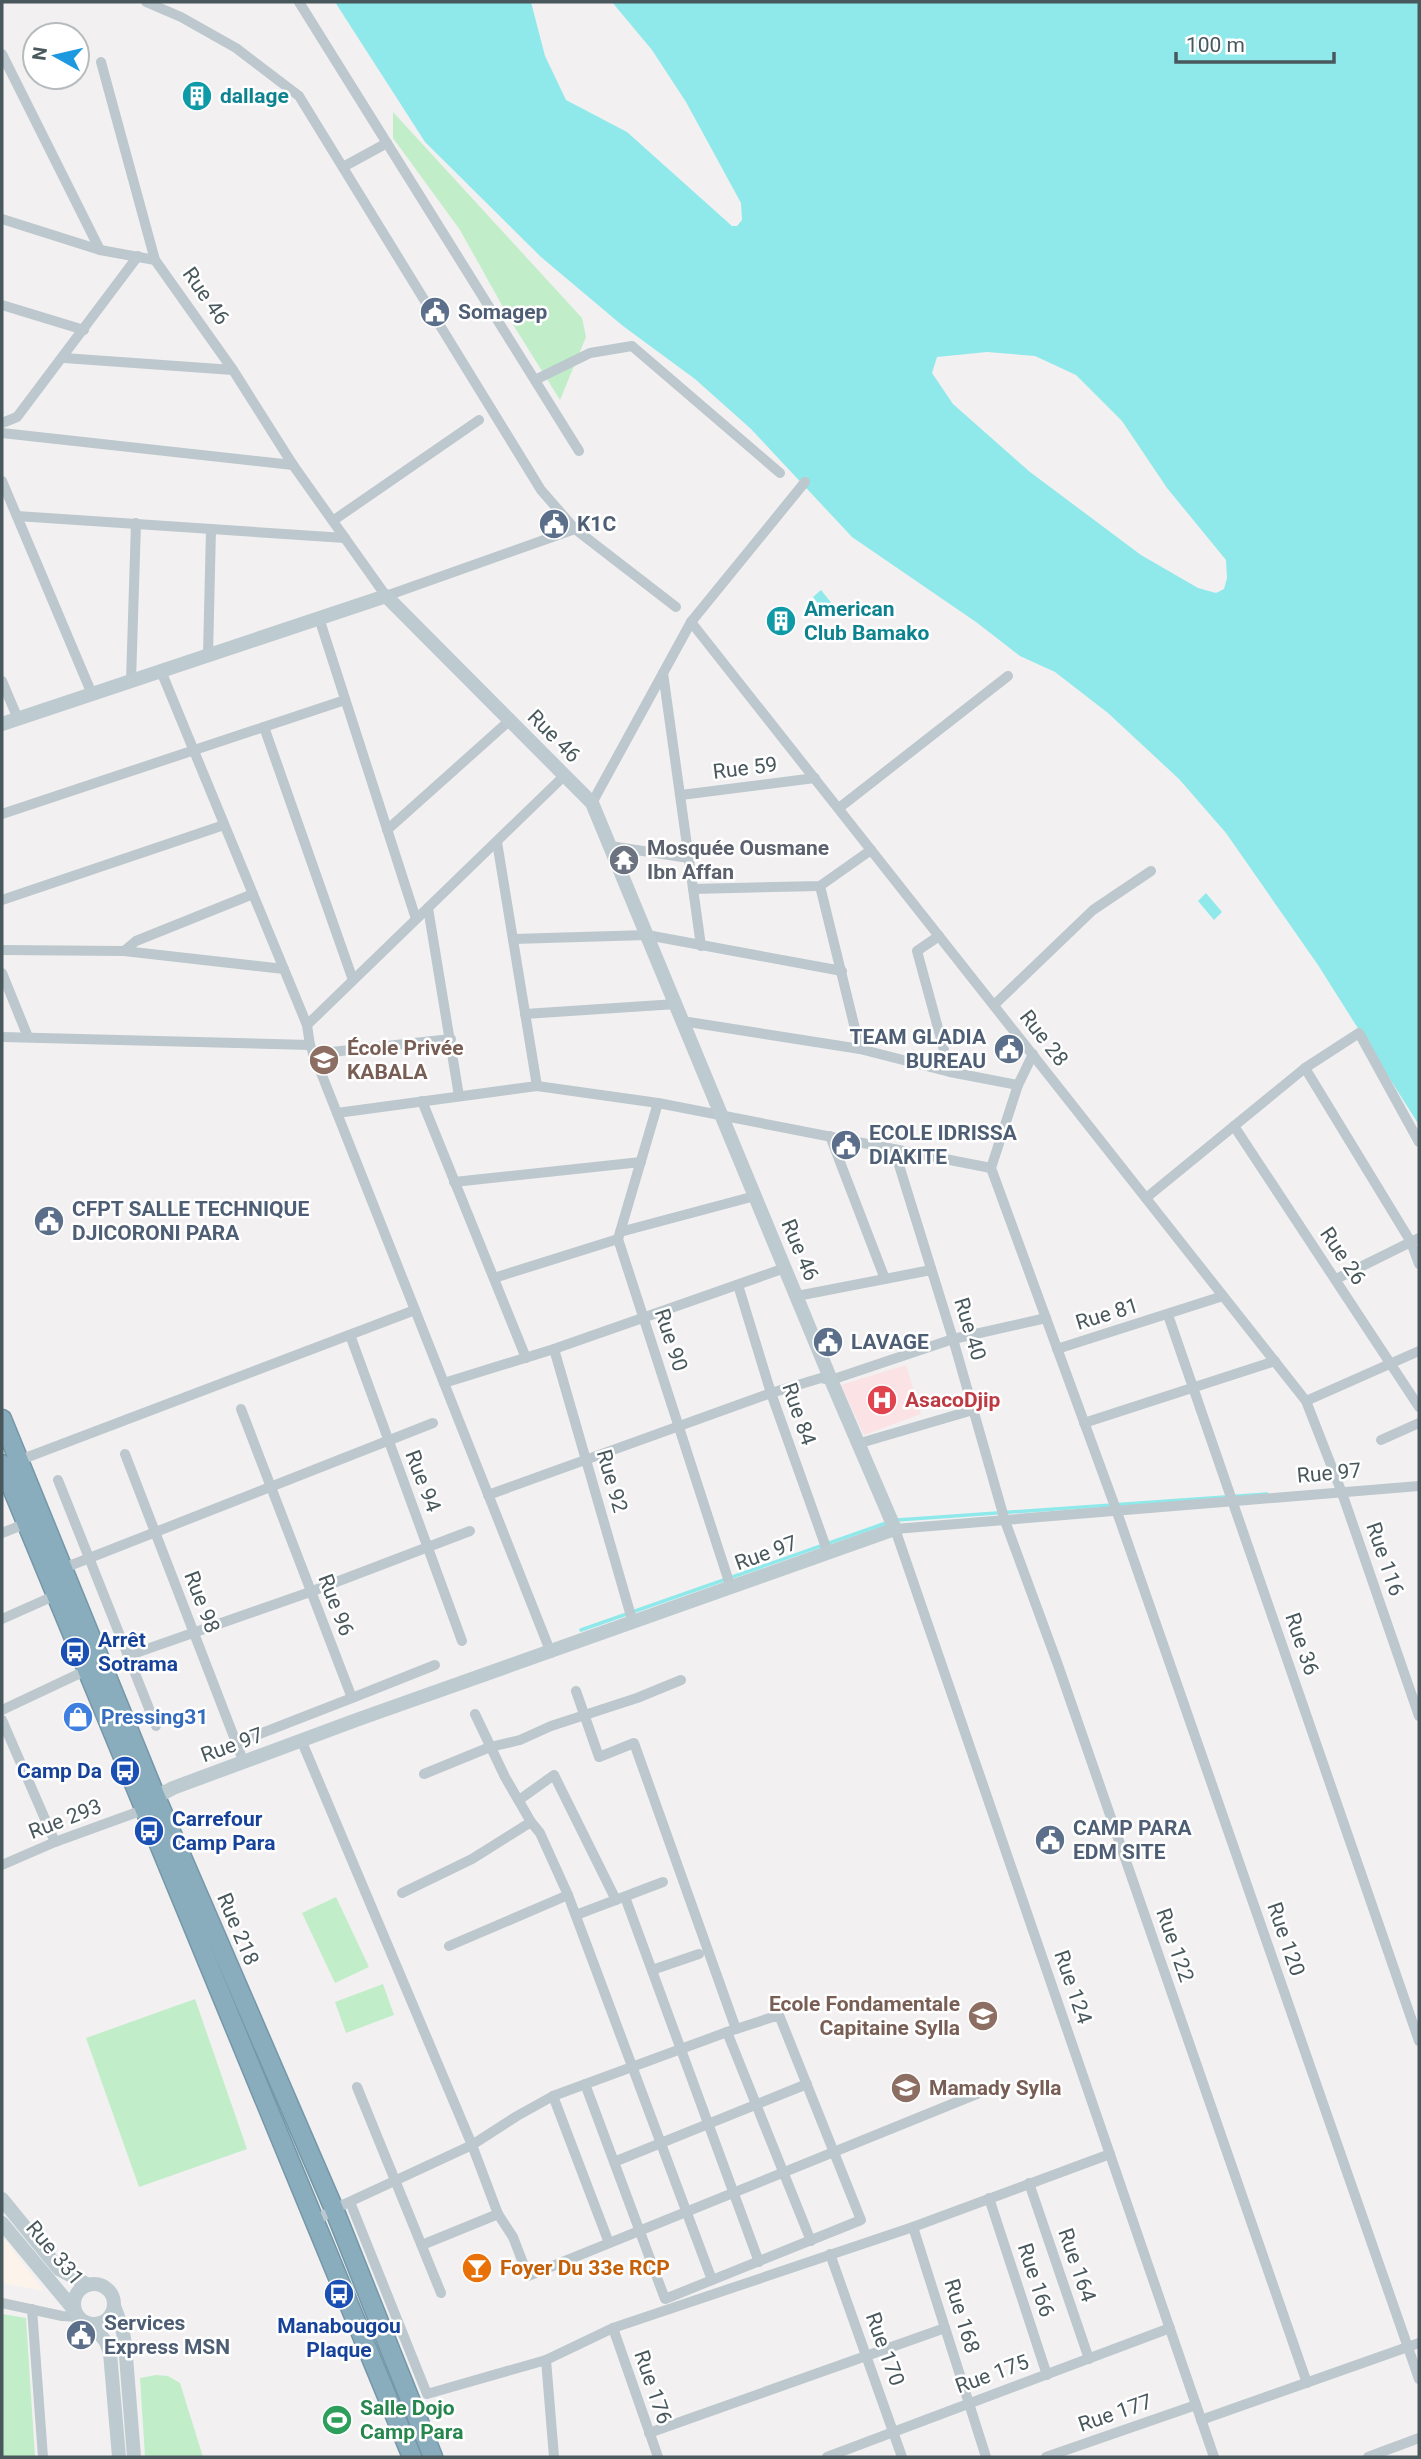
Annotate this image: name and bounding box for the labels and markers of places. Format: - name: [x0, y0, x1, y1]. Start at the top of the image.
- building icon: dallage: [180, 79, 214, 113]
- place label: dallage: [220, 84, 289, 108]
- public building icon: Somagep: [418, 295, 452, 329]
- place label: Somagep: [458, 300, 548, 324]
- public building icon: K1C: [537, 507, 571, 541]
- place label: K1C: [577, 512, 616, 536]
- place label: American Club Bamako: [804, 597, 929, 645]
- building icon: American Club Bamako: [764, 604, 798, 638]
- place label: Mosquée Ousmane Ibn Affan: [647, 836, 829, 884]
- temple icon: Mosquée Ousmane Ibn Affan: [607, 843, 641, 877]
- place label: TEAM GLADIA BUREAU: [849, 1025, 987, 1073]
- public building icon: TEAM GLADIA BUREAU: [992, 1032, 1026, 1066]
- place label: École Privée KABALA: [347, 1036, 464, 1084]
- school or university icon: École Privée KABALA: [307, 1043, 341, 1077]
- place label: ECOLE IDRISSA DIAKITE: [869, 1121, 1018, 1169]
- public building icon: ECOLE IDRISSA DIAKITE: [829, 1128, 863, 1162]
- place label: CFPT SALLE TECHNIQUE DJICORONI PARA: [72, 1197, 309, 1245]
- public building icon: CFPT SALLE TECHNIQUE DJICORONI PARA: [32, 1204, 66, 1238]
- public building icon: LAVAGE: [811, 1325, 845, 1359]
- place label: LAVAGE: [851, 1330, 929, 1354]
- hospital icon: AsacoDjip: [865, 1383, 899, 1417]
- place label: AsacoDjip: [905, 1388, 1001, 1412]
- place label: Arrêt Sotrama: [98, 1628, 178, 1676]
- bus stop icon: Arrêt Sotrama: [58, 1635, 92, 1669]
- shop icon: Pressing31: [61, 1700, 95, 1734]
- place label: Pressing31: [101, 1705, 208, 1729]
- bus stop icon: Camp Da: [108, 1754, 142, 1788]
- place label: Camp Da: [17, 1759, 102, 1783]
- place label: Carrefour Camp Para: [172, 1807, 275, 1855]
- bus stop icon: Carrefour Camp Para: [132, 1814, 166, 1848]
- place label: CAMP PARA EDM SITE: [1073, 1816, 1192, 1864]
- public building icon: CAMP PARA EDM SITE: [1033, 1823, 1067, 1857]
- place label: Ecole Fondamentale Capitaine Sylla: [769, 1992, 960, 2040]
- school or university icon: Ecole Fondamentale Capitaine Sylla: [966, 1999, 1000, 2033]
- school or university icon: Mamady Sylla: [889, 2071, 923, 2105]
- place label: Mamady Sylla: [929, 2076, 1062, 2100]
- bar icon: Foyer Du 33e RCP: [460, 2251, 494, 2285]
- place label: Foyer Du 33e RCP: [500, 2256, 670, 2280]
- bus stop icon: Manabougou Plaque: [322, 2277, 356, 2311]
- place label: Services Express MSN: [104, 2311, 230, 2359]
- place label: Manabougou Plaque: [277, 2314, 401, 2362]
- public building icon: Services Express MSN: [64, 2318, 98, 2352]
- place label: Salle Dojo Camp Para: [360, 2396, 463, 2444]
- sports icon: Salle Dojo Camp Para: [320, 2403, 354, 2437]

